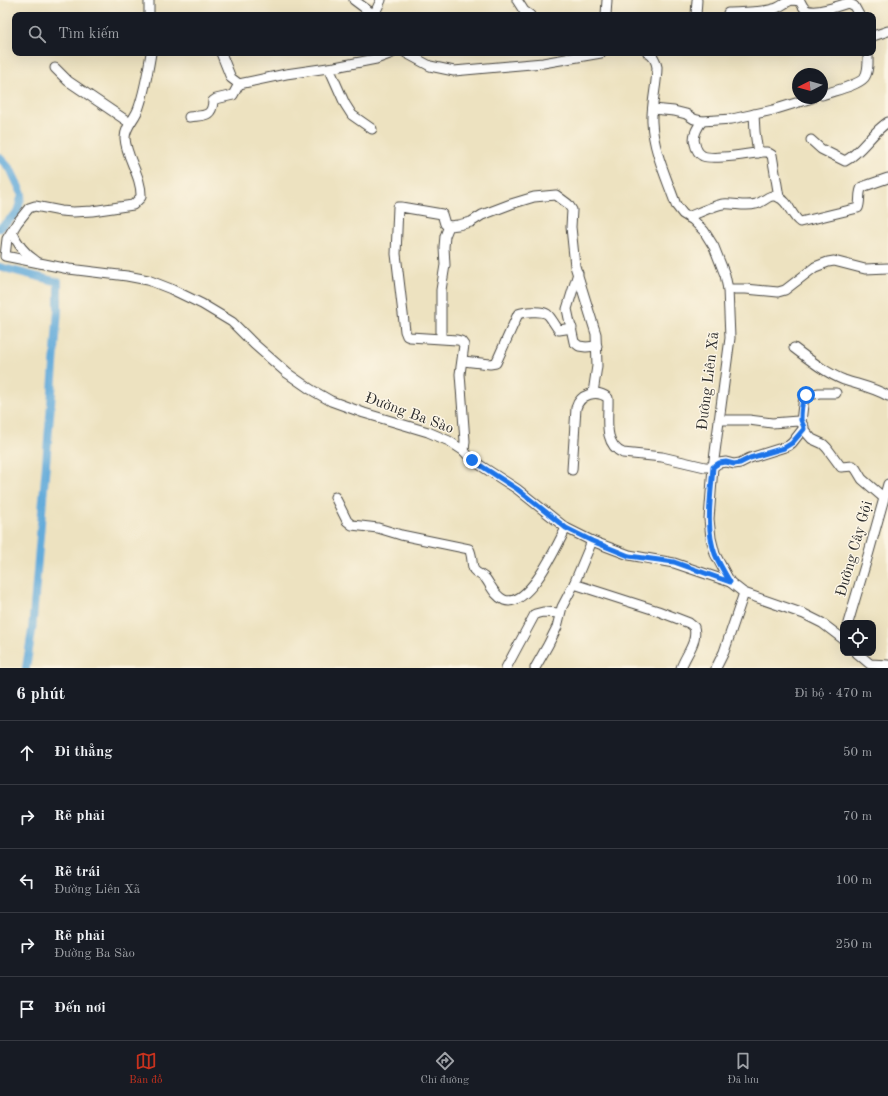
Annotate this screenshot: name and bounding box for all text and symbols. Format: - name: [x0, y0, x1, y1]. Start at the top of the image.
- search box: [12, 12, 876, 56]
- icon: search: [26, 23, 48, 45]
- text: Tìm kiếm: [58, 27, 120, 42]
- north arrow: [792, 68, 828, 104]
- street label: Đường Liên Xã: [696, 330, 723, 431]
- route start: [797, 386, 815, 404]
- street label: Đường Ba Sào: [363, 391, 455, 437]
- route end: [463, 451, 481, 469]
- street label: Đường Cây Gội: [834, 499, 876, 599]
- map controls: [840, 620, 876, 656]
- button: locate: [840, 620, 876, 656]
- text: 6 phút: [16, 686, 65, 703]
- text: Đi bộ · 470 m: [794, 687, 872, 700]
- icon: ahead: [16, 742, 38, 764]
- text: Đi thẳng: [54, 745, 113, 760]
- text: 50 m: [843, 746, 872, 759]
- icon: right: [16, 806, 38, 828]
- text: Rẽ phải: [54, 809, 105, 824]
- text: 70 m: [843, 810, 872, 823]
- text: Rẽ trái: [54, 865, 100, 880]
- icon: left: [16, 870, 38, 892]
- text: 100 m: [835, 874, 872, 887]
- text: Đường Liên Xã: [54, 883, 140, 896]
- text: Rẽ phải: [54, 929, 105, 944]
- icon: right: [16, 934, 38, 956]
- text: 250 m: [835, 938, 872, 951]
- text: Đường Ba Sào: [54, 947, 135, 960]
- icon: arrive: [16, 998, 38, 1020]
- text: Đến nơi: [54, 1001, 106, 1016]
- tab: Bản đồ: [129, 1050, 162, 1088]
- tab: Chỉ đường: [421, 1050, 469, 1088]
- tab: Đã lưu: [727, 1050, 759, 1088]

